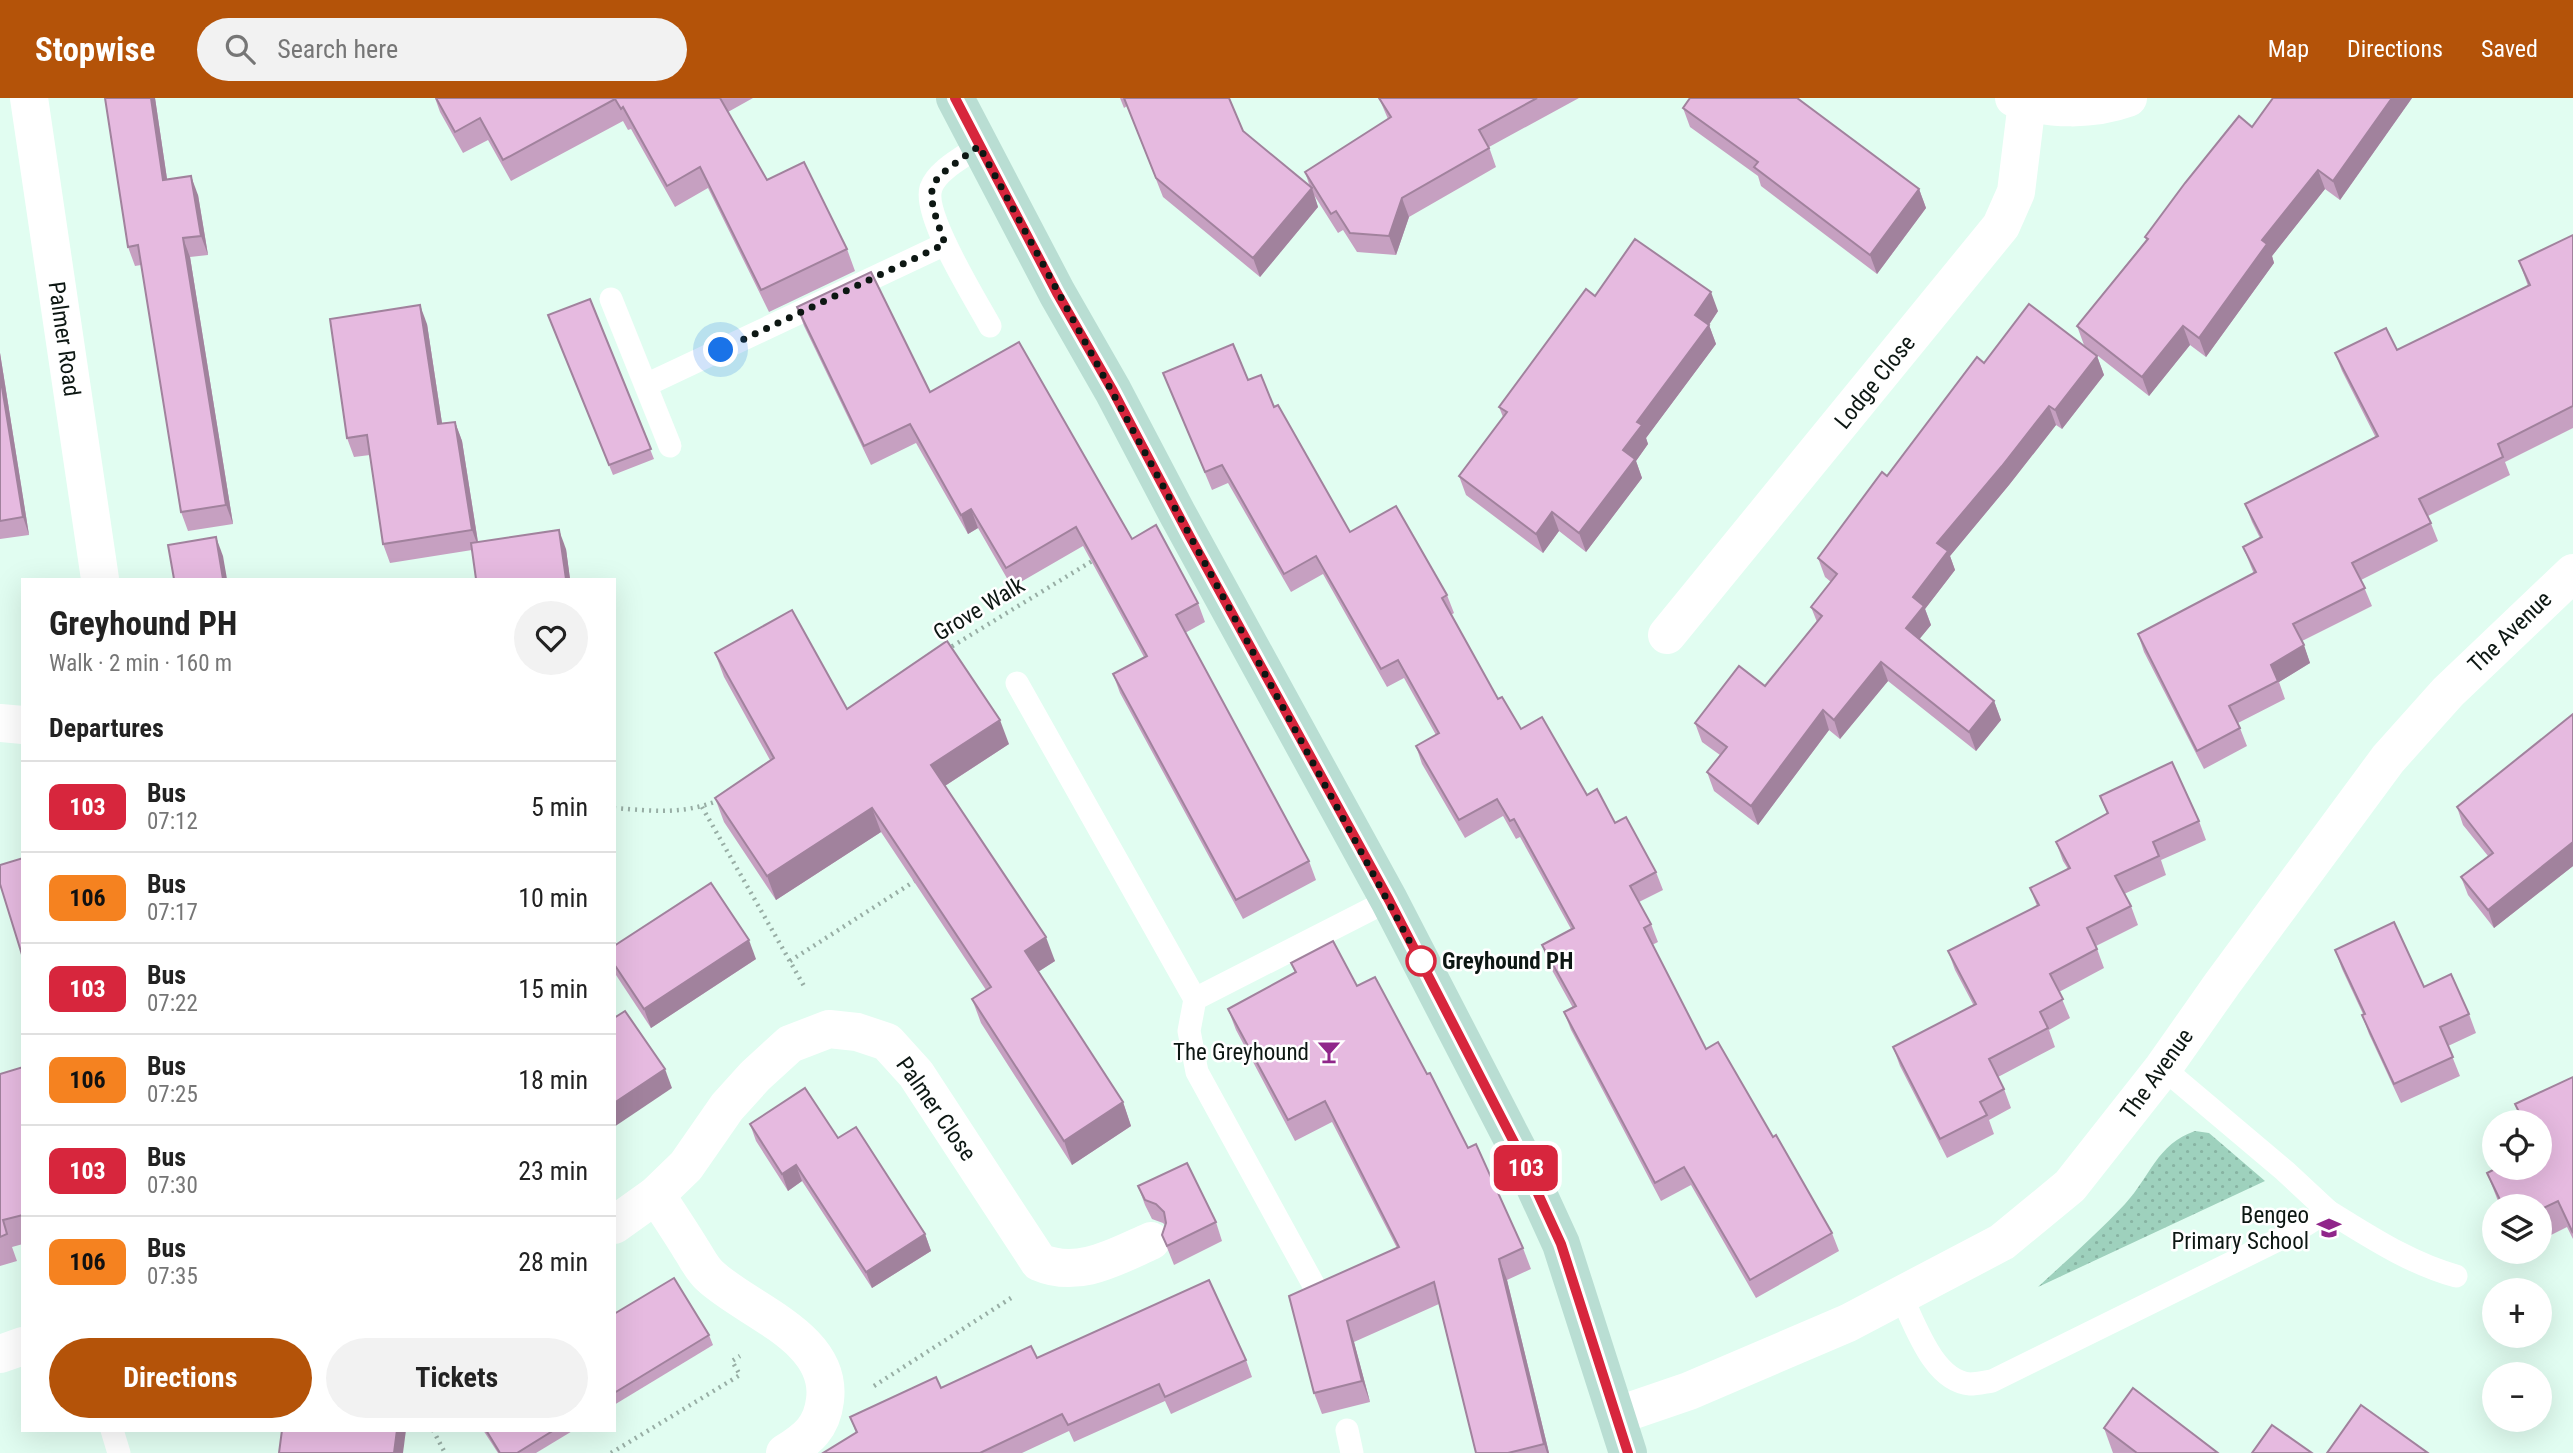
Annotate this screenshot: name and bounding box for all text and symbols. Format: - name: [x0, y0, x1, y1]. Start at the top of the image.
- search box: [197, 18, 687, 81]
- text: Stopwise: [35, 30, 155, 69]
- icon: search: [221, 30, 259, 68]
- text: Search here: [277, 34, 398, 64]
- text: Map: [2268, 35, 2309, 63]
- text: Directions: [2347, 35, 2443, 63]
- text: Saved: [2481, 35, 2538, 63]
- street label: Palmer Road: [43, 280, 85, 398]
- street label: Lodge Close: [1829, 330, 1921, 434]
- your location: [703, 332, 738, 367]
- street label: Grove Walk: [929, 571, 1030, 647]
- street label: The Avenue: [2463, 586, 2557, 678]
- button: heart: [514, 601, 588, 675]
- text: Greyhound PH: [49, 604, 237, 643]
- text: Walk · 2 min · 160 m: [49, 650, 232, 677]
- text: Departures: [49, 713, 164, 743]
- text: Bus: [147, 778, 186, 808]
- text: 5 min: [531, 792, 588, 822]
- text: 103: [69, 793, 106, 821]
- text: 07:12: [147, 808, 198, 835]
- text: Bus: [147, 869, 186, 899]
- text: 10 min: [518, 883, 588, 913]
- text: 106: [69, 884, 106, 912]
- text: 07:17: [147, 899, 198, 926]
- marker: Greyhound PH: [1406, 946, 1436, 976]
- place label: Greyhound PH: [1442, 948, 1573, 975]
- text: Bus: [147, 960, 186, 990]
- text: 15 min: [518, 974, 588, 1004]
- text: 103: [69, 975, 106, 1003]
- text: 07:22: [147, 990, 198, 1017]
- street label: The Avenue: [2115, 1023, 2199, 1125]
- bar icon: The Greyhound: [1315, 1038, 1343, 1066]
- place label: The Greyhound: [1173, 1039, 1309, 1066]
- text: Bus: [147, 1051, 186, 1081]
- street label: Palmer Close: [890, 1052, 982, 1166]
- text: 18 min: [518, 1065, 588, 1095]
- text: 106: [69, 1066, 106, 1094]
- text: 07:25: [147, 1081, 198, 1108]
- map controls: [2482, 1110, 2552, 1432]
- button: locate: [2482, 1110, 2552, 1180]
- text: Bus: [147, 1142, 186, 1172]
- line badge: 103: [1486, 1145, 1566, 1191]
- text: 103: [1508, 1154, 1544, 1182]
- text: 23 min: [518, 1156, 588, 1186]
- text: 103: [69, 1157, 106, 1185]
- text: 07:30: [147, 1172, 198, 1199]
- button: layers: [2482, 1194, 2552, 1264]
- place label: Bengeo Primary School: [2172, 1202, 2309, 1255]
- school or university icon: Bengeo Primary School: [2315, 1214, 2343, 1242]
- text: Bus: [147, 1233, 186, 1263]
- text: 28 min: [518, 1247, 588, 1277]
- text: 106: [69, 1248, 106, 1276]
- text: 07:35: [147, 1263, 198, 1290]
- button: +: [2482, 1278, 2552, 1348]
- button: Directions: [49, 1338, 312, 1418]
- button: Tickets: [326, 1338, 588, 1418]
- button: −: [2482, 1362, 2552, 1432]

